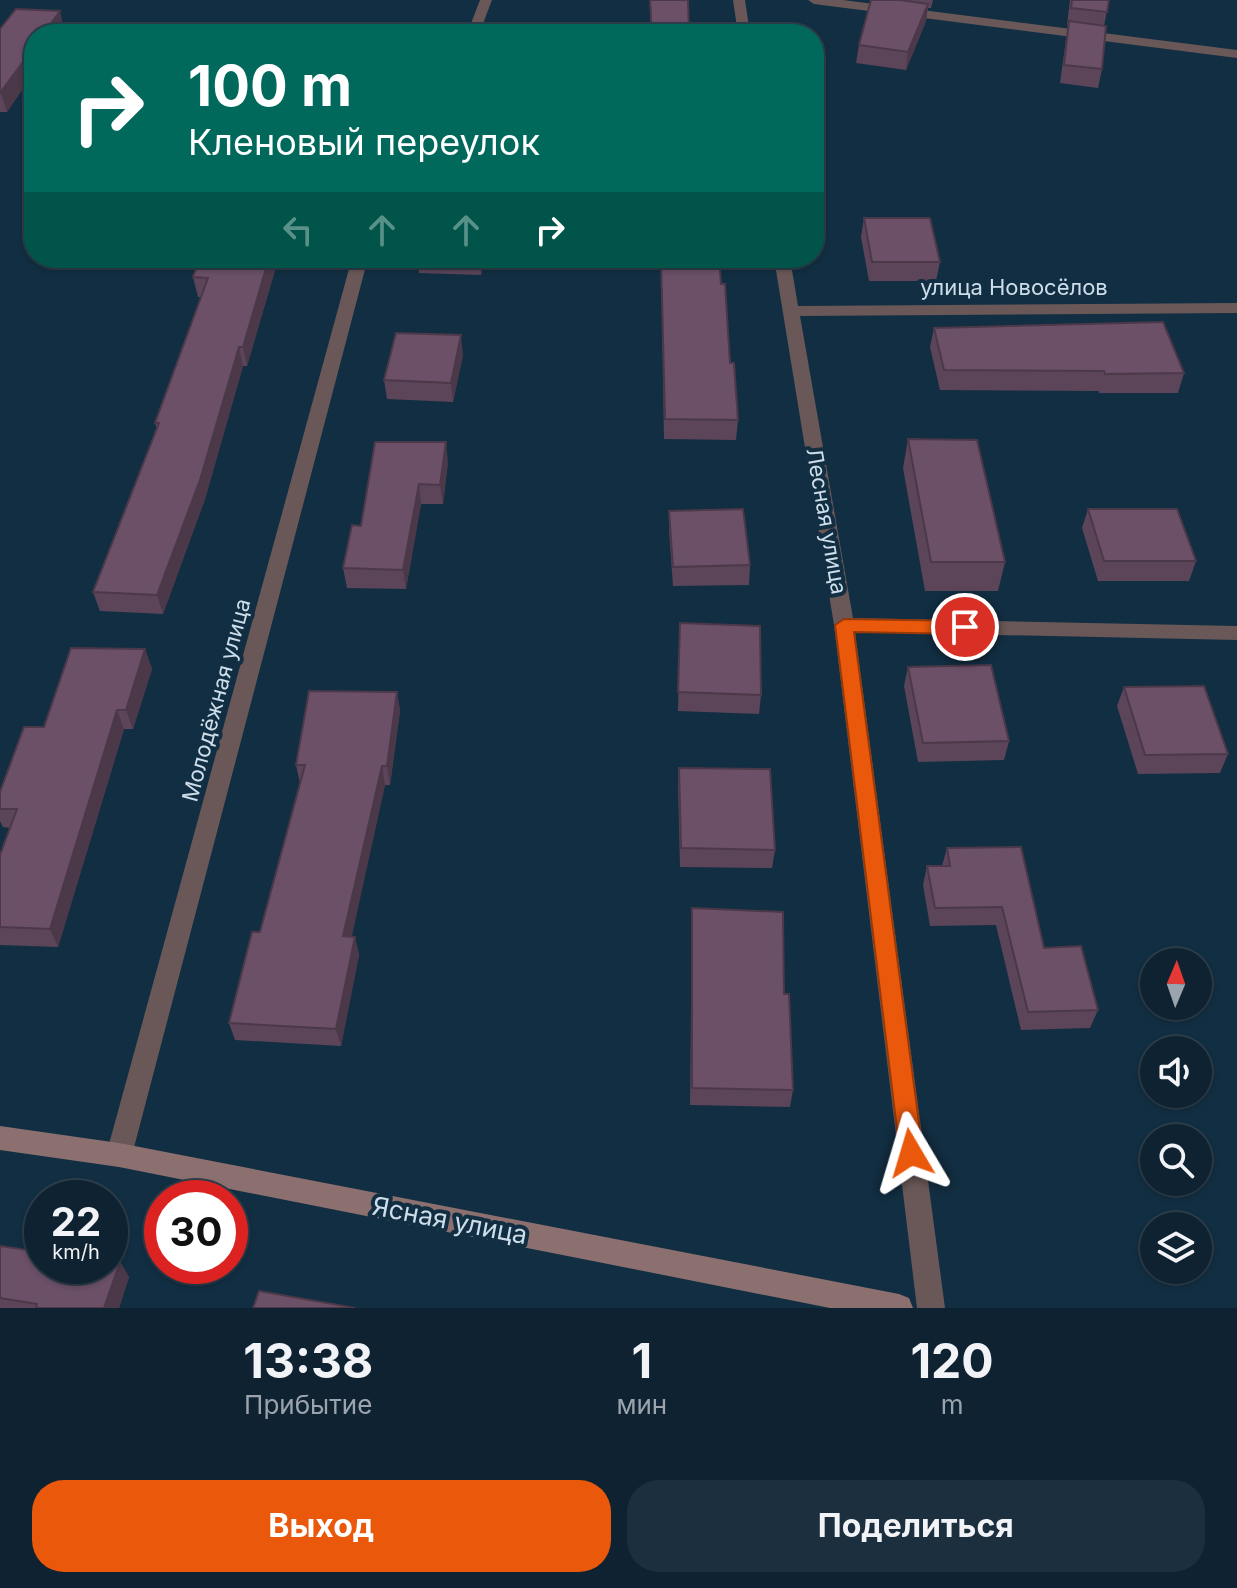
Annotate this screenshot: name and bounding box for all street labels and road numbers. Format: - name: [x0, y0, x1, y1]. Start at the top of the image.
- street label: улица Новосёлов: [920, 274, 1108, 300]
- street label: Лесная улица: [801, 446, 853, 596]
- street label: Молодёжная улица: [176, 596, 256, 804]
- street label: Ясная улица: [370, 1190, 530, 1250]

